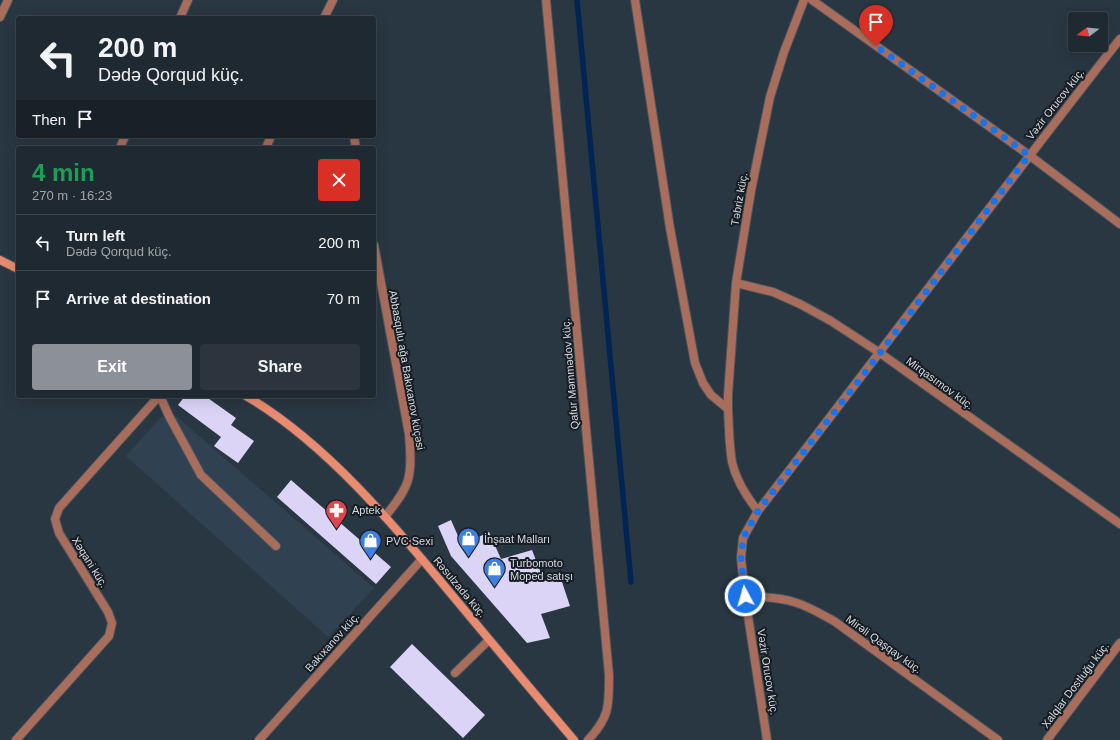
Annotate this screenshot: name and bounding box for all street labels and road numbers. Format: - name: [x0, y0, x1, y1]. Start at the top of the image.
- street label: Vəzir Orucov küç.: [1024, 66, 1086, 142]
- street label: Təbriz küç.: [728, 171, 750, 227]
- street label: Abbasqulu ağa Bakıxanov küçəsi: [387, 289, 427, 451]
- street label: Qafur Məmmədov küç.: [559, 318, 581, 430]
- street label: Mirqasımov küç.: [904, 355, 976, 411]
- street label: Xəqani küç.: [70, 534, 110, 590]
- street label: Rəsulzadə küç.: [431, 554, 489, 620]
- street label: Bakıxanov küç.: [303, 610, 361, 674]
- street label: Mirəli Qaşqay küç.: [844, 613, 924, 675]
- street label: Vəzir Orucov küç.: [755, 628, 781, 716]
- street label: Xalqlar Dostluğu küç.: [1039, 640, 1111, 730]

